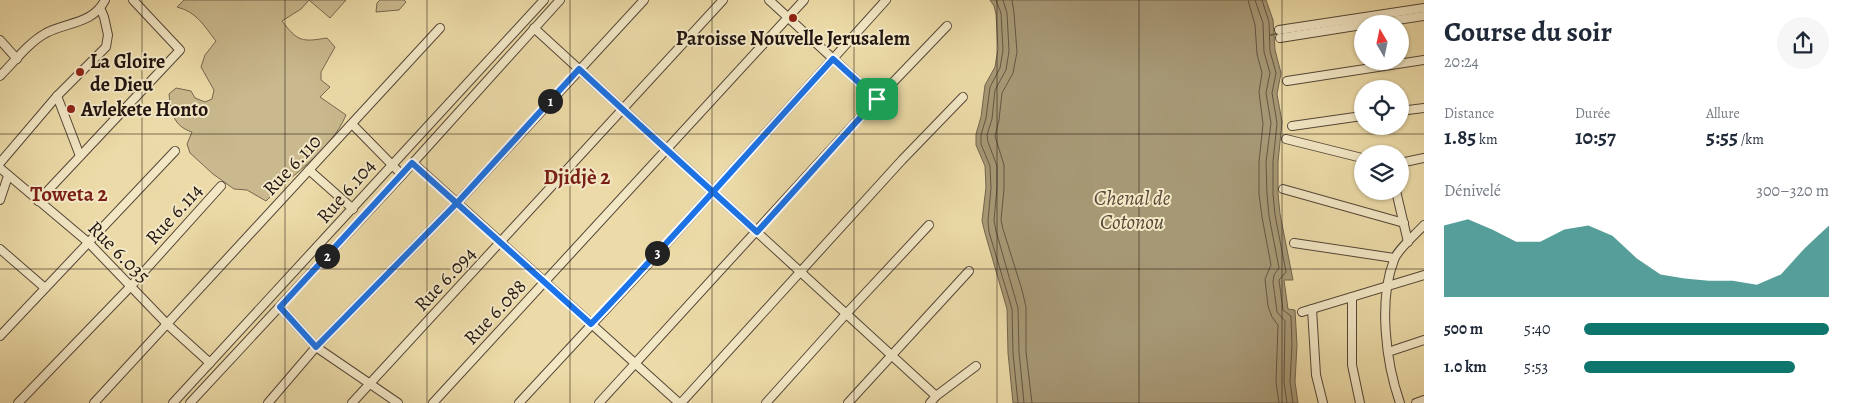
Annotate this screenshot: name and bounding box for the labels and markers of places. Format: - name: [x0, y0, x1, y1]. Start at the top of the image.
- marker: Paroisse Nouvelle Jerusalem: [787, 12, 799, 24]
- place label: Paroisse Nouvelle Jerusalem: [676, 25, 910, 52]
- place label: La Gloire de Dieu: [90, 48, 165, 98]
- marker: La Gloire de Dieu: [74, 66, 86, 78]
- pin: [856, 78, 898, 120]
- pin: 1: [538, 88, 562, 114]
- place label: Avlekete Honto: [80, 96, 208, 123]
- marker: Avlekete Honto: [65, 103, 77, 115]
- pin: 3: [644, 240, 670, 266]
- pin: 2: [314, 244, 340, 268]

